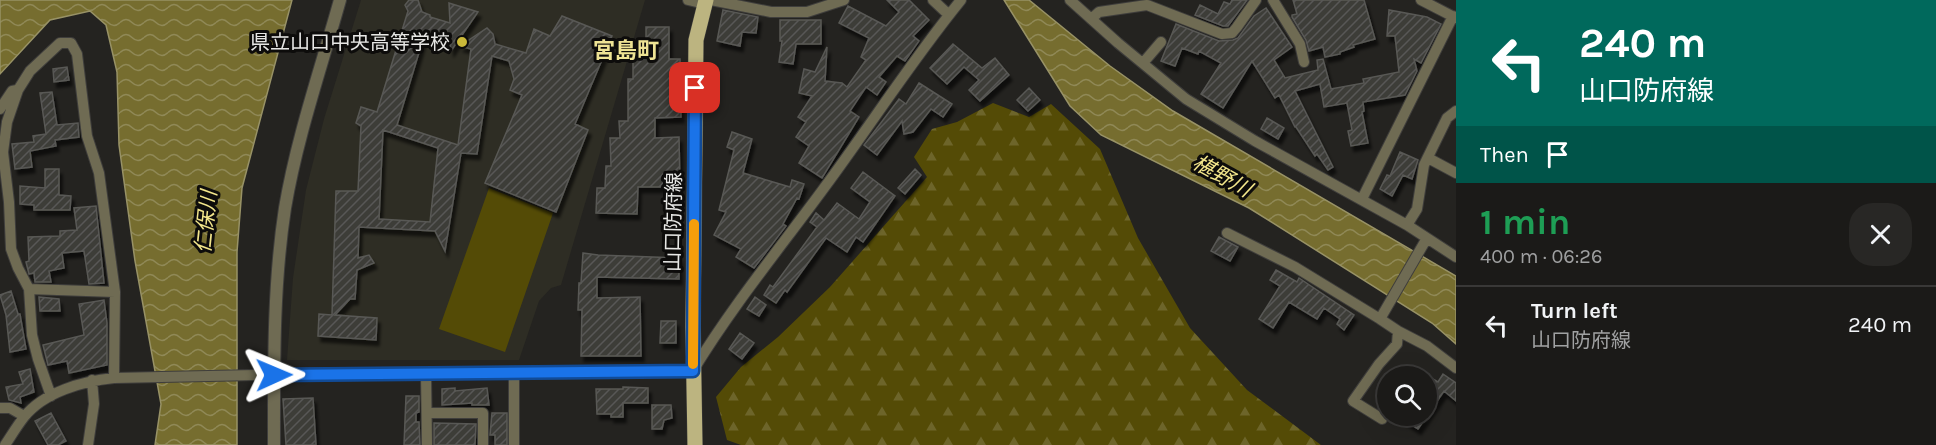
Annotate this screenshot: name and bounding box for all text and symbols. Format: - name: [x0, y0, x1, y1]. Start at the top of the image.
- text: 240 m: [1579, 18, 1706, 68]
- icon: left: [1480, 24, 1558, 102]
- place label: 県立山口中央高等学校: [250, 31, 450, 54]
- marker: 県立山口中央高等学校: [455, 35, 469, 49]
- district label: 宮島町: [593, 38, 659, 64]
- pin: [669, 62, 720, 113]
- icon: arrive: [678, 71, 711, 104]
- text: 山口防府線: [1579, 75, 1714, 107]
- icon: arrive: [1541, 138, 1574, 171]
- text: Then: [1480, 142, 1529, 168]
- water label: 椹野川: [1189, 150, 1257, 203]
- street label: 山口防府線: [661, 172, 686, 272]
- water label: 仁保川: [191, 187, 221, 255]
- text: 1 min: [1480, 201, 1570, 243]
- button: close: [1849, 203, 1912, 266]
- text: 400 m · 06:26: [1480, 245, 1602, 268]
- text: Turn left: [1531, 298, 1618, 324]
- icon: left: [1480, 309, 1513, 342]
- text: 240 m: [1848, 312, 1912, 338]
- text: 山口防府線: [1531, 329, 1631, 352]
- position arrow: [242, 343, 306, 407]
- map controls: [1377, 366, 1437, 426]
- button: search: [1377, 366, 1437, 426]

